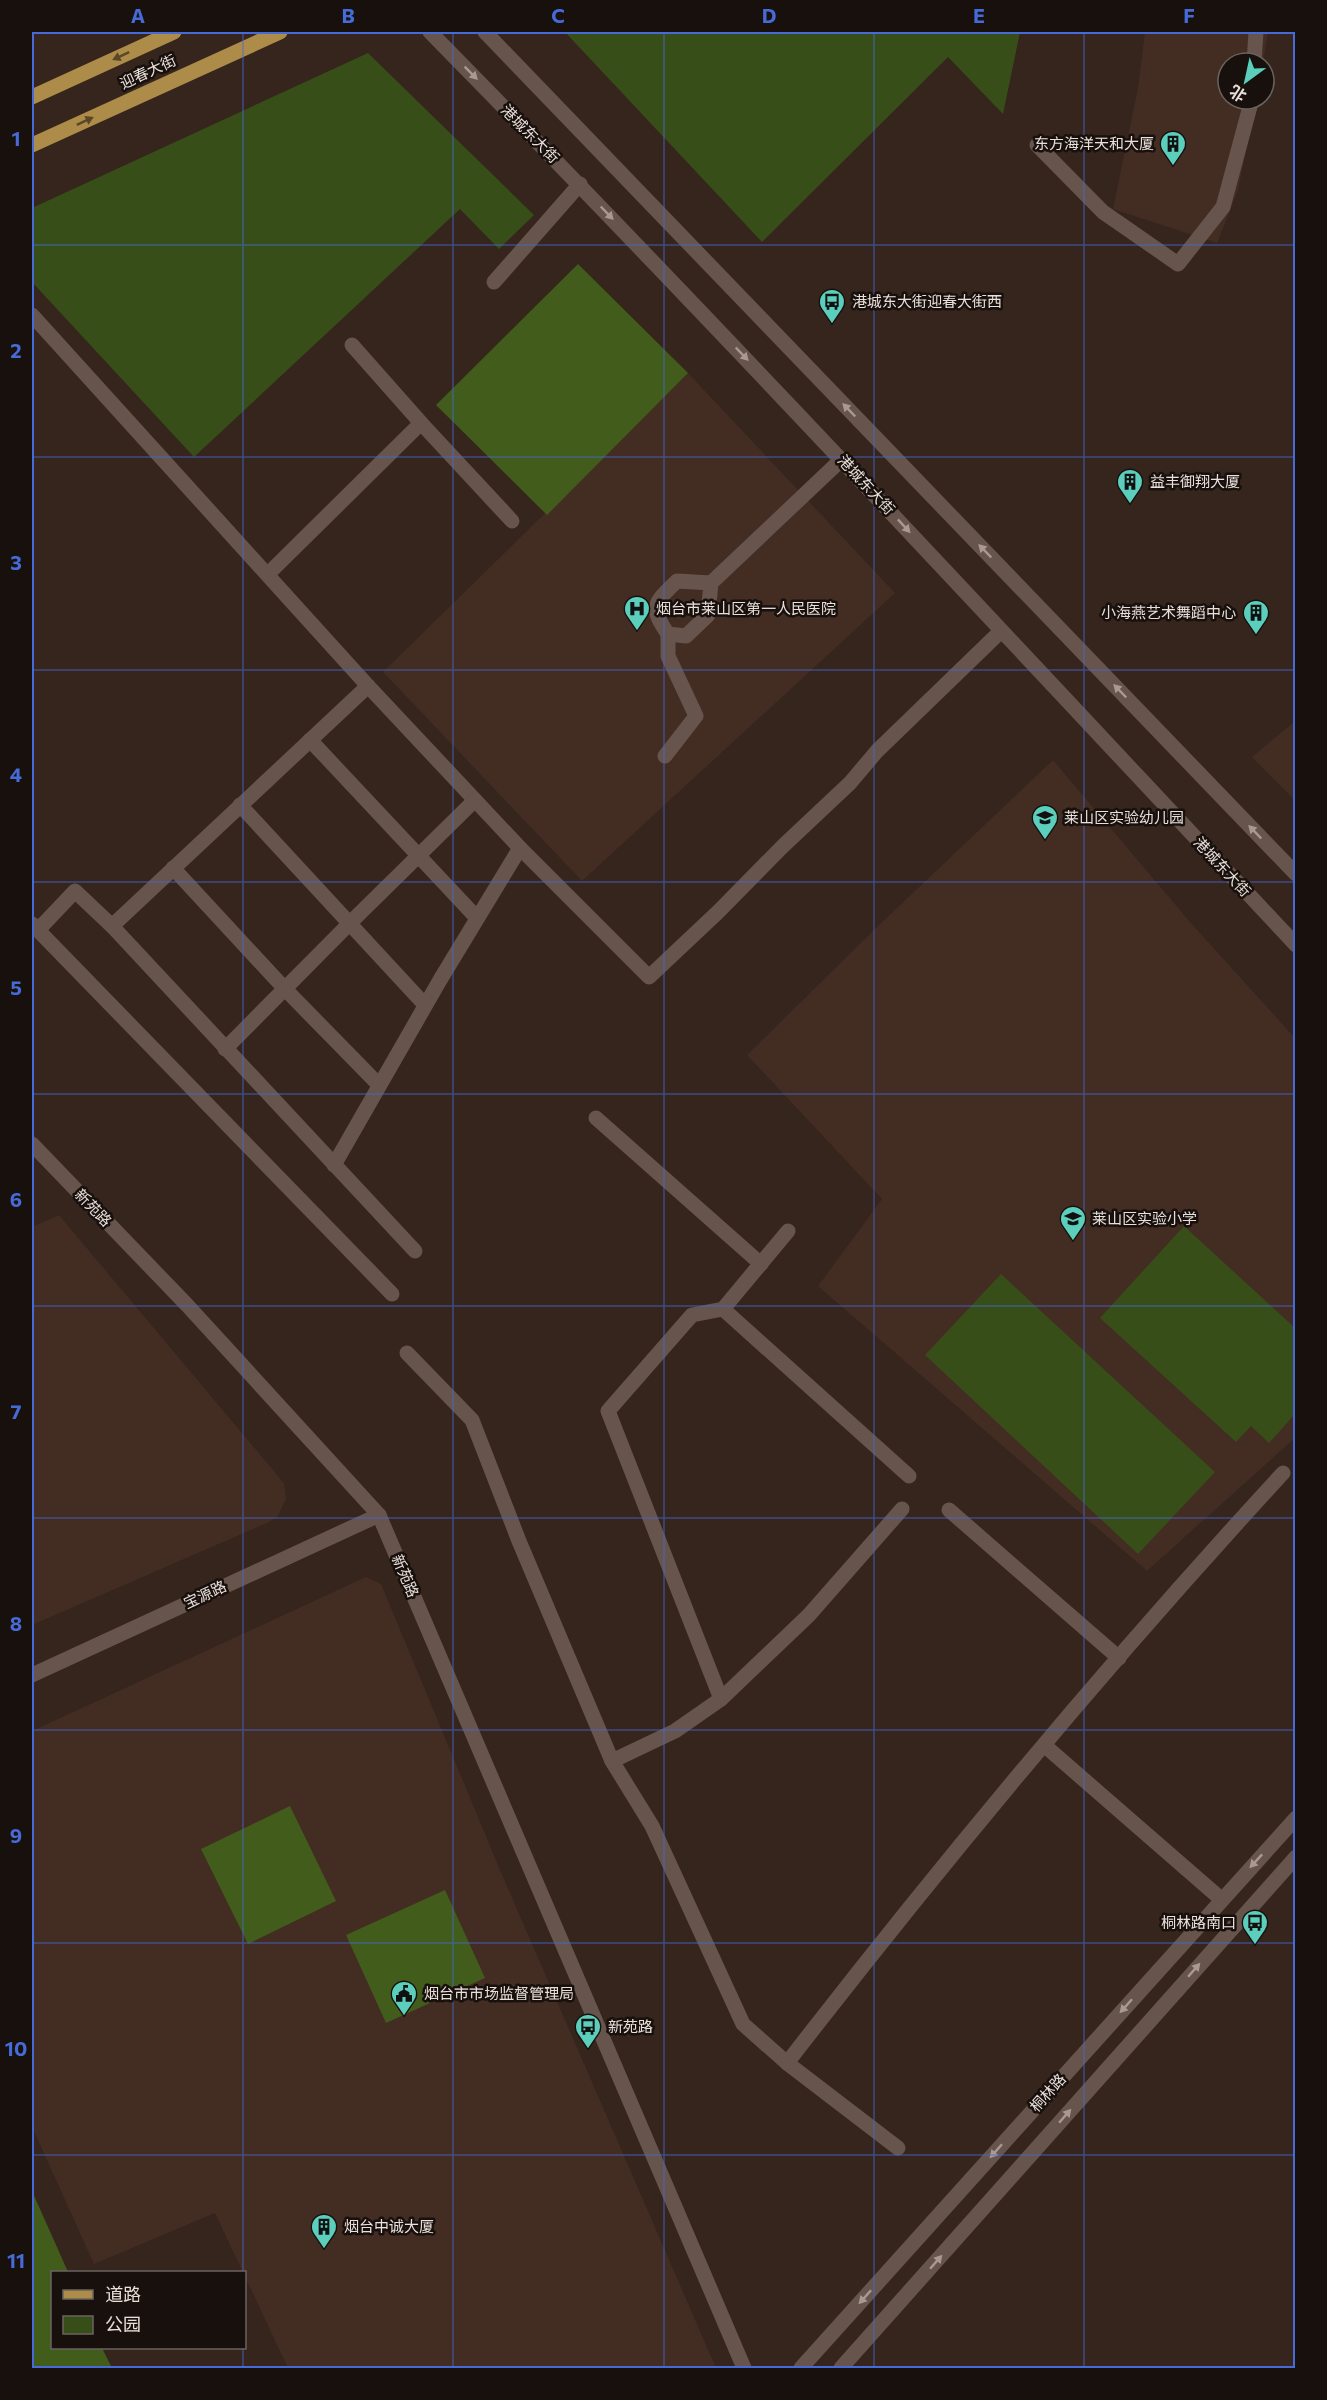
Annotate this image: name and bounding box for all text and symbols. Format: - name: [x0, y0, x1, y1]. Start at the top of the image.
- text: A: [131, 3, 145, 27]
- text: B: [341, 3, 355, 27]
- text: C: [551, 3, 565, 27]
- text: D: [762, 3, 776, 27]
- text: E: [973, 3, 985, 27]
- text: F: [1183, 3, 1195, 27]
- street label: 迎春大街: [117, 50, 179, 92]
- one-way arrow: [111, 51, 129, 61]
- north arrow: [1216, 51, 1276, 111]
- one-way arrow: [464, 66, 478, 81]
- text: 北: [1226, 82, 1249, 106]
- street label: 港城东大街: [498, 100, 564, 166]
- one-way arrow: [76, 116, 94, 126]
- text: 1: [11, 126, 21, 150]
- building icon: 东方海洋天和大厦: [1158, 129, 1188, 167]
- place label: 东方海洋天和大厦: [1034, 134, 1154, 152]
- one-way arrow: [600, 205, 614, 219]
- bus stop icon: 港城东大街迎春大街西: [817, 287, 847, 325]
- place label: 港城东大街迎春大街西: [852, 292, 1002, 310]
- text: 2: [10, 338, 22, 362]
- one-way arrow: [735, 346, 749, 361]
- one-way arrow: [843, 404, 857, 418]
- street label: 港城东大街: [835, 451, 899, 518]
- building icon: 益丰御翔大厦: [1115, 467, 1145, 505]
- place label: 益丰御翔大厦: [1150, 472, 1240, 490]
- one-way arrow: [897, 519, 911, 533]
- one-way arrow: [978, 544, 992, 558]
- text: 3: [10, 550, 22, 574]
- hospital icon: 烟台市莱山区第一人民医院: [622, 594, 652, 632]
- building icon: 小海燕艺术舞蹈中心: [1241, 598, 1271, 636]
- place label: 烟台市莱山区第一人民医院: [656, 599, 836, 617]
- place label: 小海燕艺术舞蹈中心: [1101, 603, 1236, 621]
- one-way arrow: [1113, 685, 1127, 699]
- text: 4: [10, 762, 22, 786]
- school or university icon: 莱山区实验幼儿园: [1030, 803, 1060, 841]
- place label: 莱山区实验幼儿园: [1064, 808, 1184, 826]
- one-way arrow: [1248, 824, 1262, 839]
- street label: 港城东大街: [1191, 833, 1255, 900]
- text: 5: [10, 975, 22, 999]
- street label: 新苑路: [72, 1185, 116, 1230]
- text: 6: [10, 1187, 22, 1211]
- school or university icon: 莱山区实验小学: [1058, 1204, 1088, 1242]
- place label: 莱山区实验小学: [1092, 1209, 1197, 1227]
- text: 7: [11, 1399, 22, 1423]
- street label: 新苑路: [389, 1551, 423, 1600]
- street label: 宝源路: [180, 1576, 229, 1612]
- text: 8: [10, 1611, 22, 1635]
- text: 9: [10, 1823, 22, 1847]
- one-way arrow: [1250, 1853, 1263, 1868]
- bus stop icon: 桐林路南口: [1240, 1908, 1270, 1946]
- place label: 桐林路南口: [1161, 1913, 1236, 1931]
- one-way arrow: [1187, 1962, 1201, 1977]
- public building icon: 烟台市市场监督管理局: [389, 1979, 419, 2017]
- place label: 烟台市市场监督管理局: [424, 1984, 574, 2002]
- one-way arrow: [1120, 1998, 1133, 2013]
- bus stop icon: 新苑路: [573, 2012, 603, 2050]
- place label: 新苑路: [608, 2017, 653, 2035]
- text: 10: [5, 2036, 27, 2060]
- street label: 桐林路: [1026, 2070, 1069, 2115]
- one-way arrow: [1058, 2109, 1071, 2124]
- one-way arrow: [989, 2144, 1003, 2159]
- building icon: 烟台中诚大厦: [309, 2212, 339, 2250]
- place label: 烟台中诚大厦: [344, 2217, 434, 2235]
- text: 11: [7, 2248, 25, 2272]
- one-way arrow: [929, 2255, 942, 2270]
- legend: [51, 2271, 246, 2349]
- text: 道路: [105, 2283, 141, 2305]
- one-way arrow: [859, 2289, 872, 2304]
- text: 公园: [105, 2313, 141, 2335]

